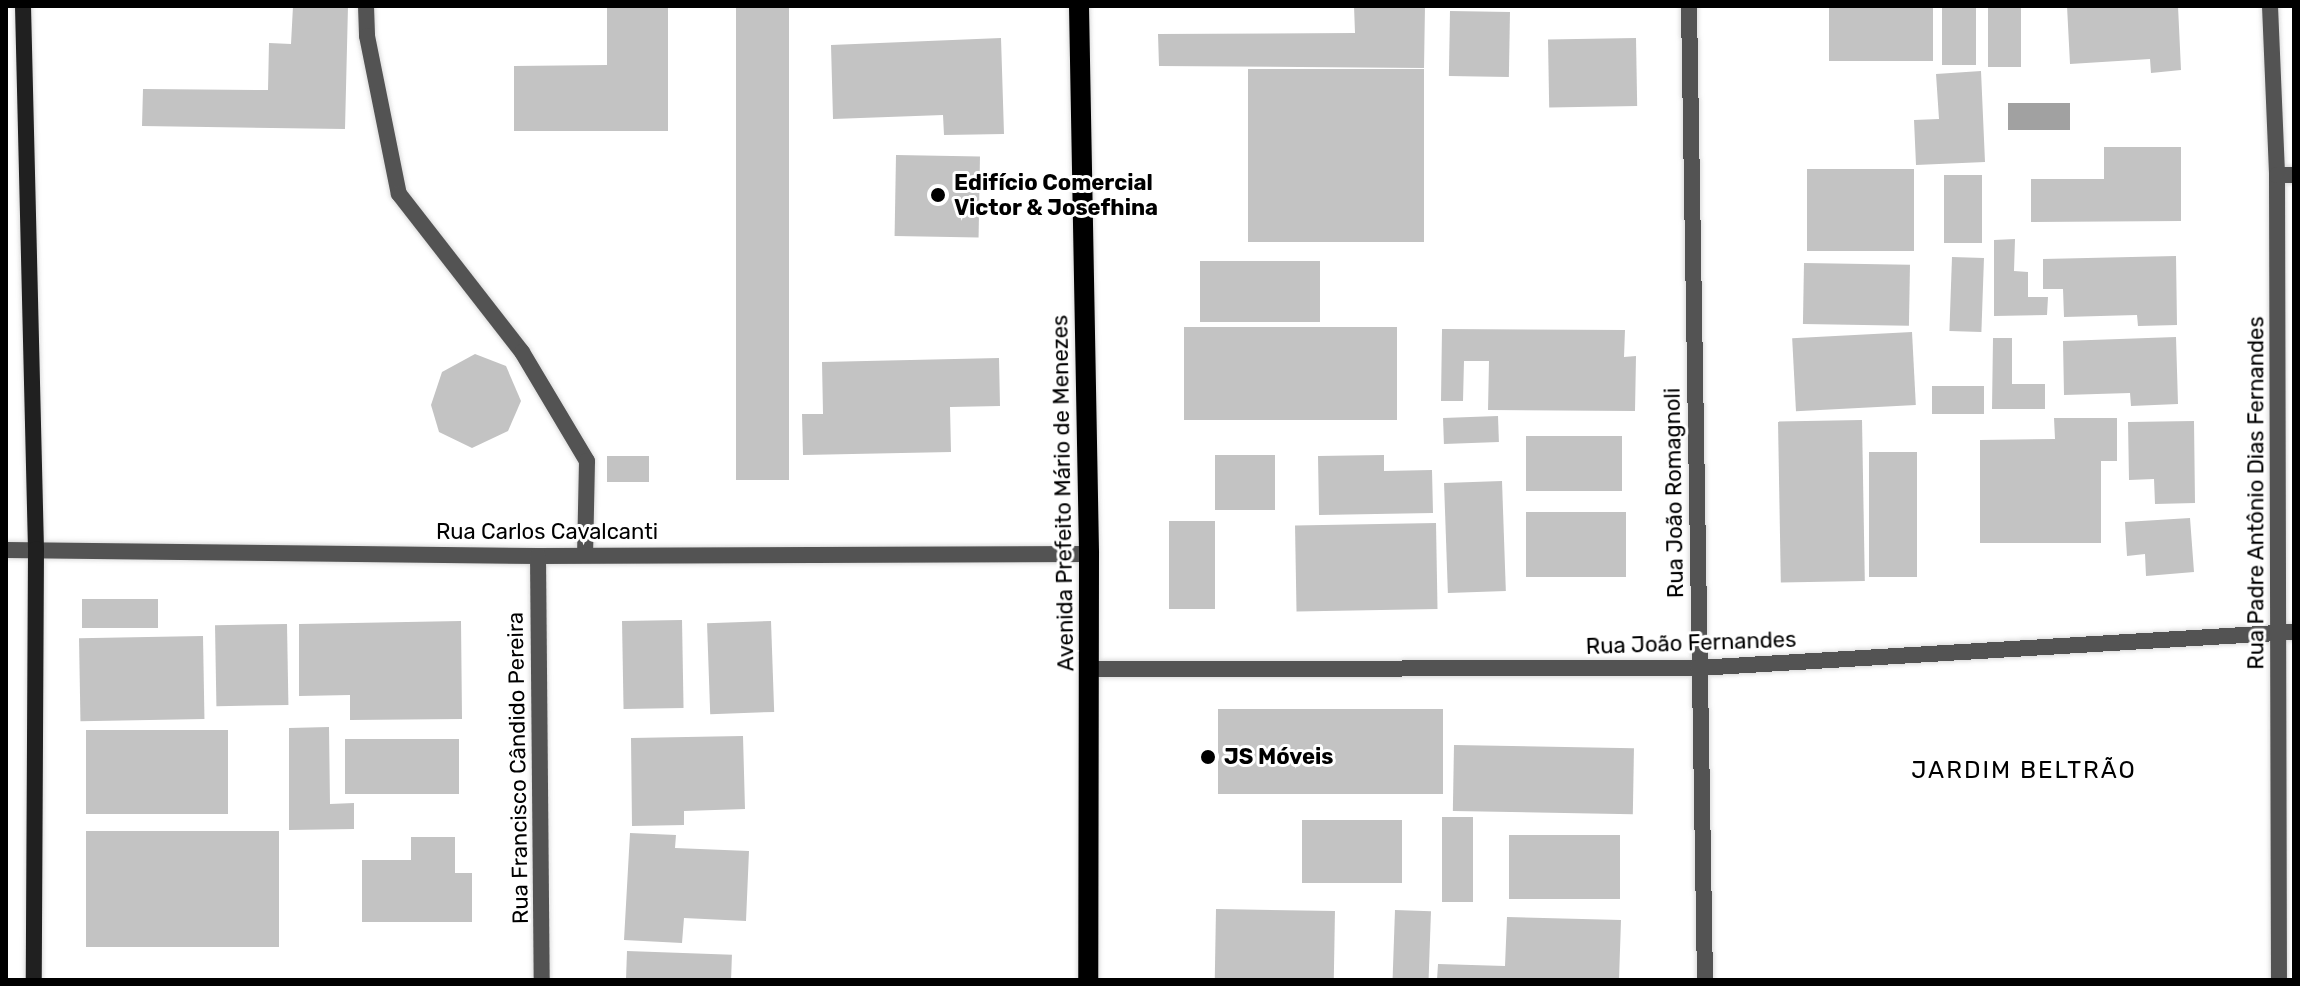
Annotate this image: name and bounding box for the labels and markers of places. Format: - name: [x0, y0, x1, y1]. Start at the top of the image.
- place label: Edifício Comercial Victor & Josefhina: [954, 169, 1158, 220]
- marker: Edifício Comercial Victor & Josefhina: [929, 186, 947, 204]
- place label: JS Móveis: [1224, 744, 1333, 770]
- marker: JS Móveis: [1199, 748, 1217, 766]

